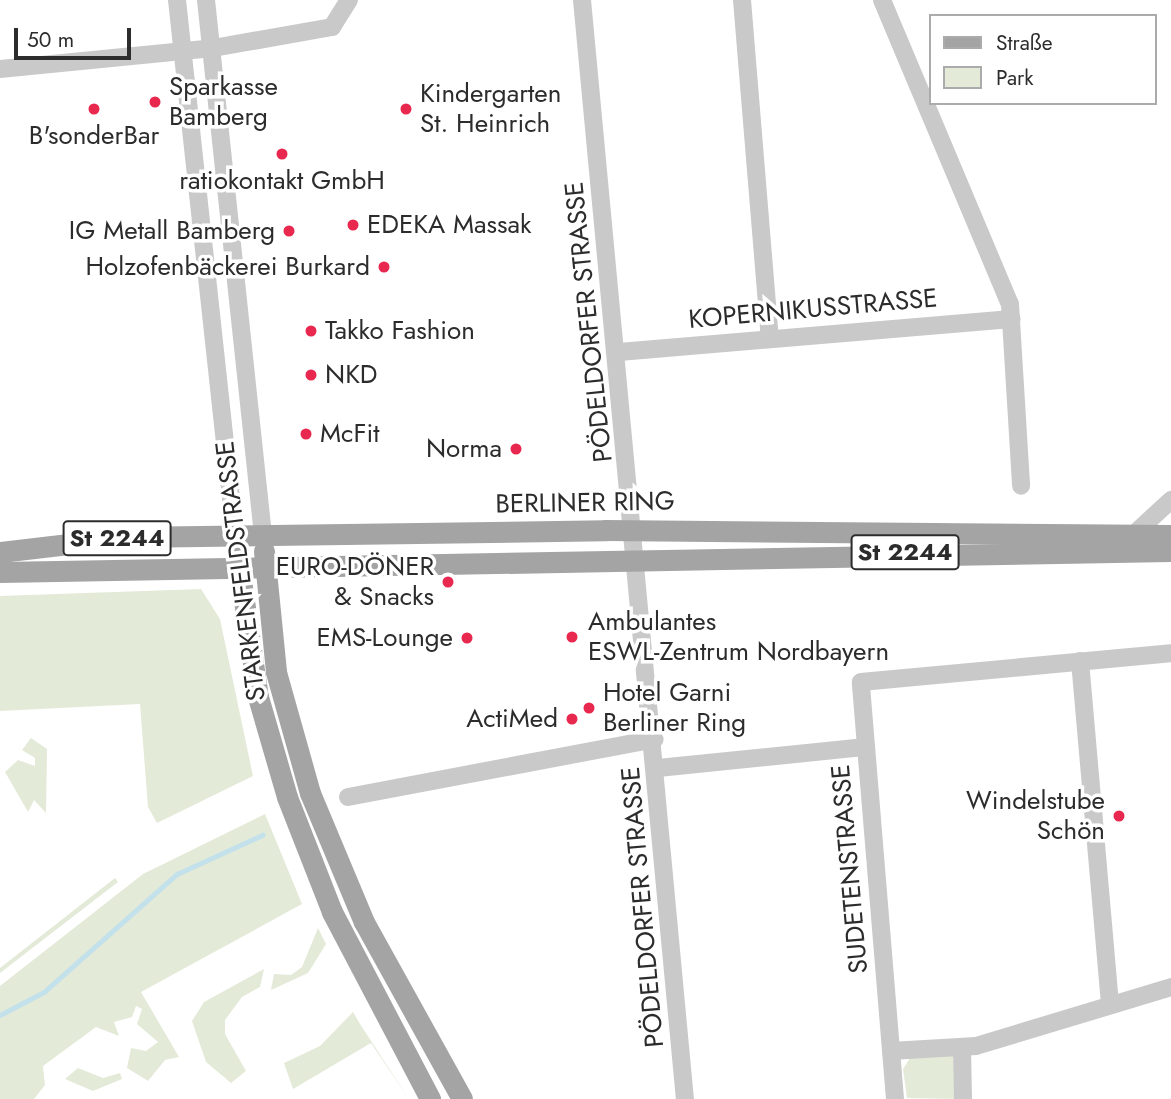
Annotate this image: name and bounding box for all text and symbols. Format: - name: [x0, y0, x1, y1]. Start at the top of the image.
- scale bar: [18, 14, 135, 58]
- legend: [930, 14, 1157, 105]
- text: 50 m: [27, 25, 74, 55]
- text: Straße: [996, 28, 1053, 58]
- text: Park: [996, 63, 1033, 93]
- place label: Sparkasse Bamberg: [169, 71, 278, 132]
- place label: Kindergarten St. Heinrich: [420, 78, 561, 140]
- marker: Sparkasse Bamberg: [147, 94, 163, 110]
- marker: B'sonderBar: [86, 101, 102, 117]
- marker: Kindergarten St. Heinrich: [398, 101, 414, 117]
- place label: B'sonderBar: [29, 120, 159, 152]
- marker: ratiokontakt GmbH: [274, 146, 290, 162]
- place label: ratiokontakt GmbH: [179, 165, 385, 197]
- street label: PÖDELDORFER STRASSE: [559, 180, 619, 464]
- place label: EDEKA Massak: [367, 209, 531, 241]
- place label: IG Metall Bamberg: [69, 215, 275, 247]
- marker: EDEKA Massak: [345, 217, 361, 233]
- marker: IG Metall Bamberg: [281, 223, 297, 239]
- place label: Holzofenbäckerei Burkard: [85, 251, 370, 283]
- marker: Holzofenbäckerei Burkard: [376, 259, 392, 275]
- street label: KOPERNIKUSSTRASSE: [687, 283, 939, 335]
- place label: Takko Fashion: [325, 315, 475, 347]
- marker: Takko Fashion: [303, 323, 319, 339]
- place label: NKD: [325, 359, 378, 391]
- marker: NKD: [303, 367, 319, 383]
- place label: McFit: [320, 418, 379, 450]
- marker: McFit: [298, 426, 314, 442]
- place label: Norma: [426, 433, 502, 465]
- street label: STARKENFELDSTRASSE: [210, 439, 272, 703]
- marker: Norma: [508, 441, 524, 457]
- street label: BERLINER RING: [495, 486, 675, 520]
- road number: St 2244: [61, 518, 173, 558]
- road number: St 2244: [849, 532, 961, 572]
- place label: EURO-DÖNER & Snacks: [276, 551, 434, 612]
- marker: EURO-DÖNER & Snacks: [440, 574, 456, 590]
- place label: Ambulantes ESWL-Zentrum Nordbayern: [588, 606, 889, 668]
- place label: EMS-Lounge: [317, 622, 453, 654]
- marker: Ambulantes ESWL-Zentrum Nordbayern: [562, 627, 582, 647]
- marker: EMS-Lounge: [459, 630, 475, 646]
- place label: Hotel Garni Berliner Ring: [603, 677, 746, 738]
- marker: Hotel Garni Berliner Ring: [581, 700, 597, 716]
- place label: ActiMed: [466, 703, 558, 735]
- marker: ActiMed: [564, 711, 580, 727]
- street label: SUDETENSTRASSE: [825, 763, 875, 975]
- street label: PÖDELDORFER STRASSE: [615, 765, 671, 1049]
- place label: Windelstube Schön: [966, 785, 1105, 846]
- marker: Windelstube Schön: [1111, 808, 1127, 824]

